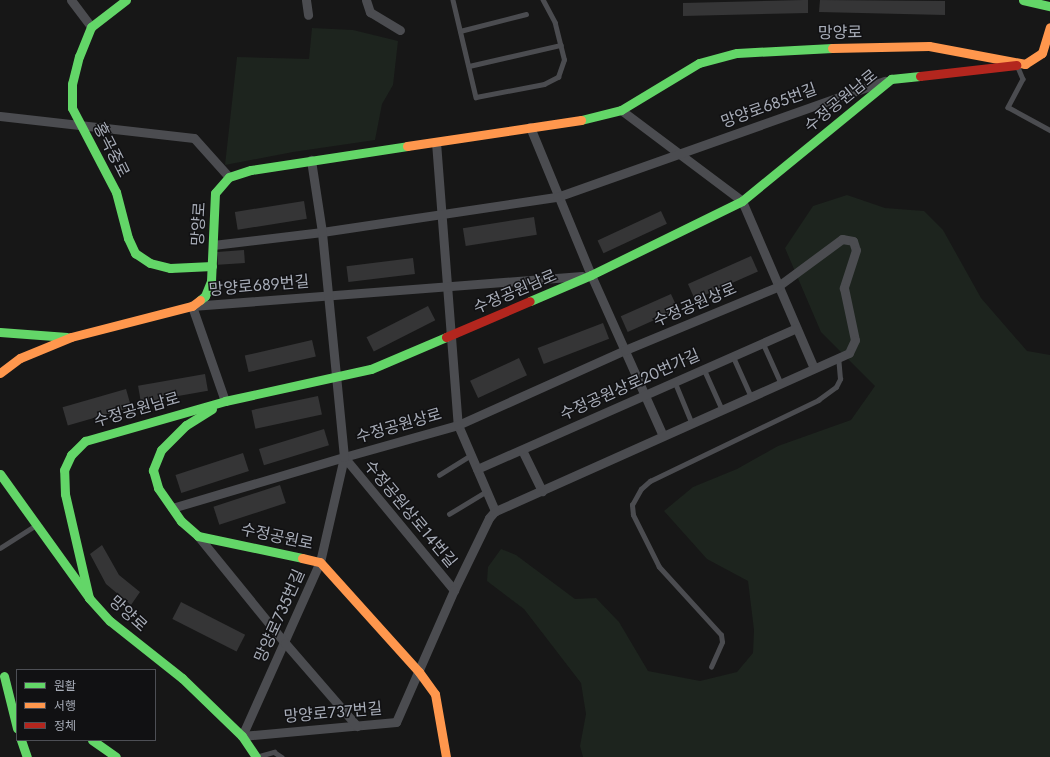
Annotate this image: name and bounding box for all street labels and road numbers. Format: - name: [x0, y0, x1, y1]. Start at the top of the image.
- street label: 망양로: [818, 23, 862, 43]
- street label: 수정공원남로: [801, 66, 881, 136]
- street label: 망양로685번길: [718, 80, 820, 132]
- street label: 홍곡중로: [89, 119, 133, 181]
- street label: 망양로: [188, 201, 210, 247]
- street label: 수정공원남로: [471, 266, 559, 318]
- street label: 망양로689번길: [208, 272, 310, 300]
- street label: 수정공원상로: [651, 279, 739, 331]
- street label: 수정공원상로20번가길: [557, 345, 703, 425]
- street label: 수정공원남로: [92, 389, 182, 431]
- street label: 수정공원상로: [354, 405, 444, 447]
- street label: 수정공원상로14번길: [359, 456, 461, 572]
- street label: 수정공원로: [239, 520, 315, 554]
- street label: 망양로735번길: [251, 567, 309, 665]
- street label: 망양로: [105, 592, 151, 636]
- street label: 망양로737번길: [283, 699, 383, 727]

